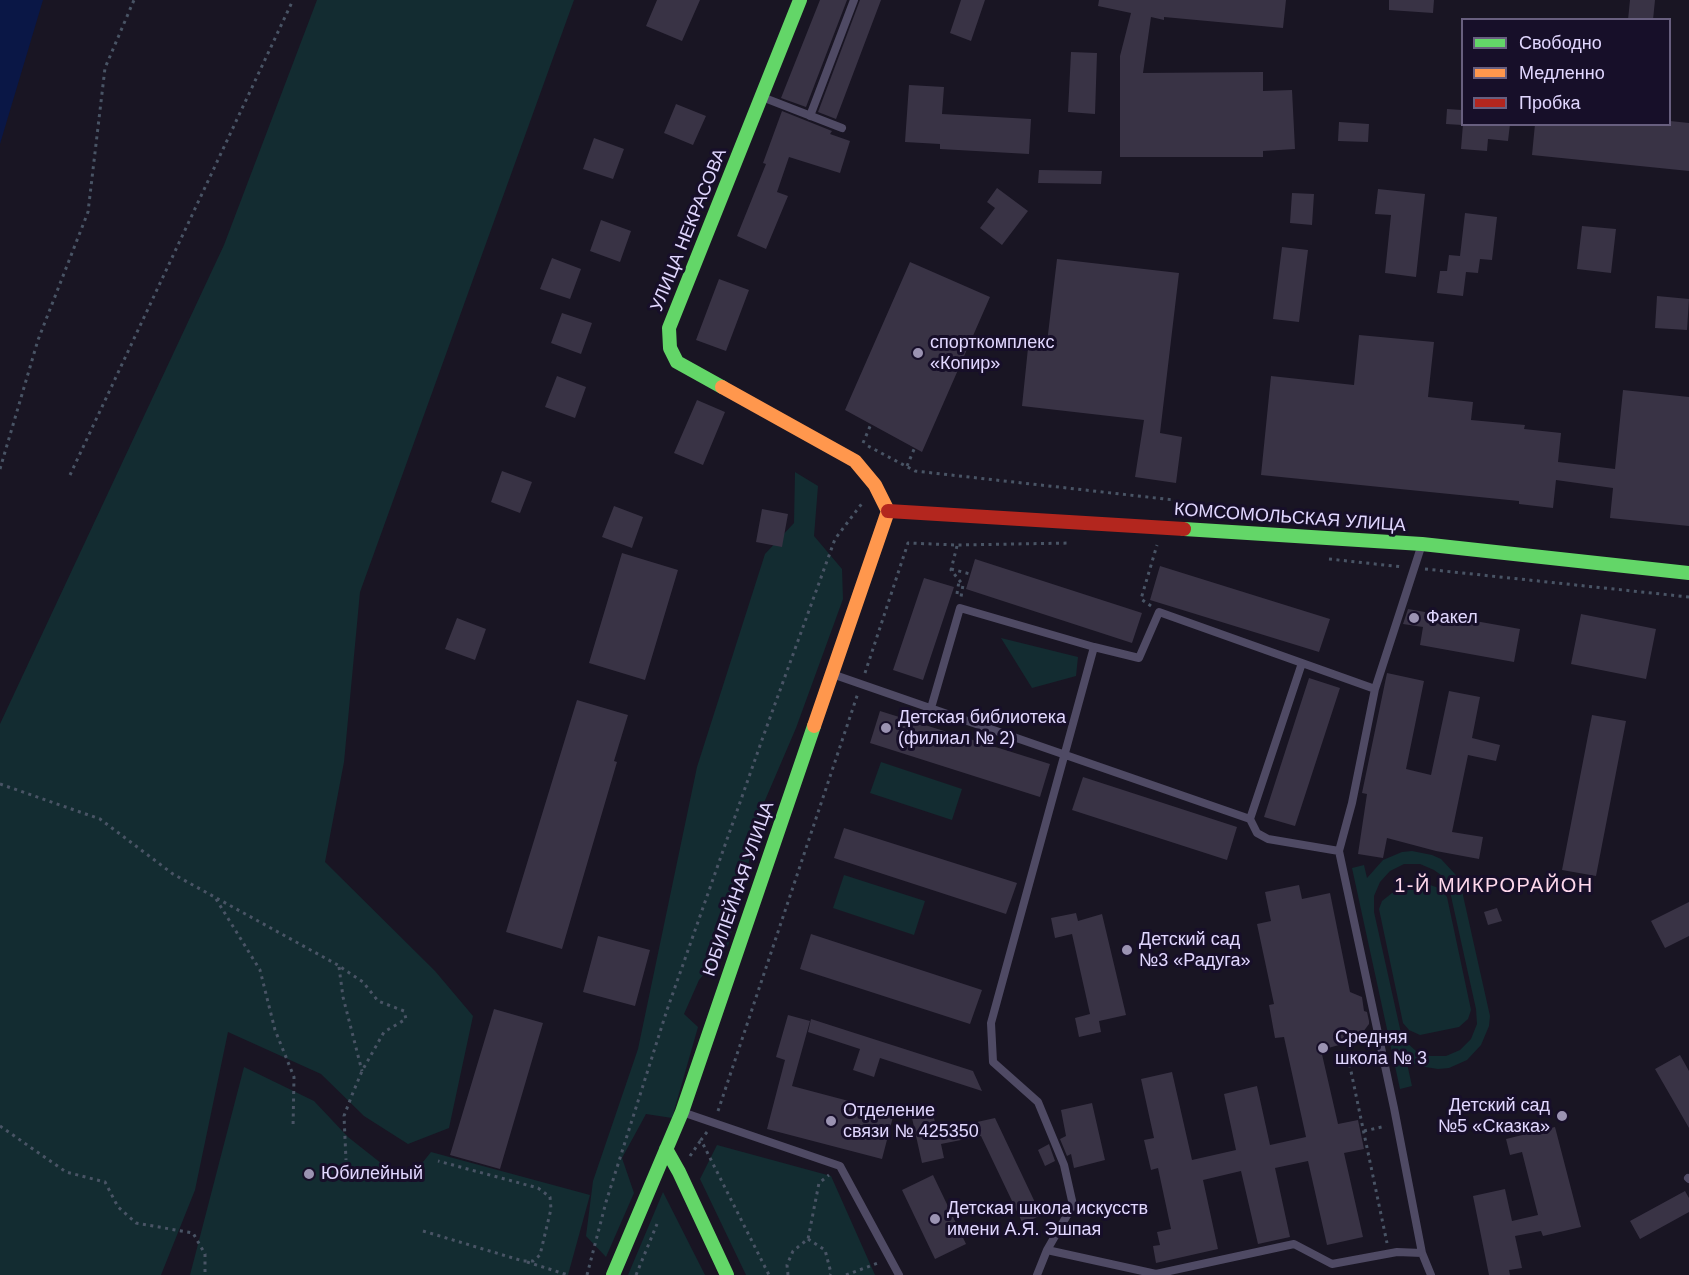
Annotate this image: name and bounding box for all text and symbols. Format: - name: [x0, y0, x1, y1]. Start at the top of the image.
- legend: [1461, 18, 1671, 126]
- text: Свободно: [1519, 33, 1602, 53]
- text: Медленно: [1519, 63, 1605, 83]
- text: Пробка: [1519, 93, 1581, 113]
- street label: УЛИЦА НЕКРАСОВА: [646, 145, 732, 315]
- place label: спорткомплекс «Копир»: [930, 332, 1054, 374]
- marker: спорткомплекс «Копир»: [911, 346, 925, 360]
- street label: КОМСОМОЛЬСКАЯ УЛИЦА: [1173, 499, 1407, 537]
- place label: Факел: [1426, 607, 1478, 629]
- marker: Факел: [1407, 611, 1421, 625]
- place label: Детская библиотека (филиал № 2): [898, 707, 1066, 750]
- marker: Детская библиотека (филиал № 2): [879, 721, 893, 735]
- street label: ЮБИЛЕЙНАЯ УЛИЦА: [699, 799, 779, 979]
- district label: 1-Й МИКРОРАЙОН: [1394, 874, 1594, 898]
- place label: Детский сад №3 «Радуга»: [1139, 929, 1250, 972]
- marker: Детский сад №3 «Радуга»: [1120, 943, 1134, 957]
- place label: Средняя школа № 3: [1335, 1027, 1427, 1070]
- marker: Средняя школа № 3: [1316, 1041, 1330, 1055]
- place label: Детский сад №5 «Сказка»: [1438, 1095, 1550, 1138]
- place label: Отделение связи № 425350: [843, 1100, 979, 1142]
- marker: Детский сад №5 «Сказка»: [1555, 1109, 1569, 1123]
- marker: Отделение связи № 425350: [824, 1114, 838, 1128]
- place label: Юбилейный: [321, 1163, 423, 1185]
- marker: Юбилейный: [302, 1167, 316, 1181]
- place label: Детская школа искусств имени А.Я. Эшпая: [947, 1198, 1148, 1240]
- marker: Детская школа искусств имени А.Я. Эшпая: [928, 1212, 942, 1226]

